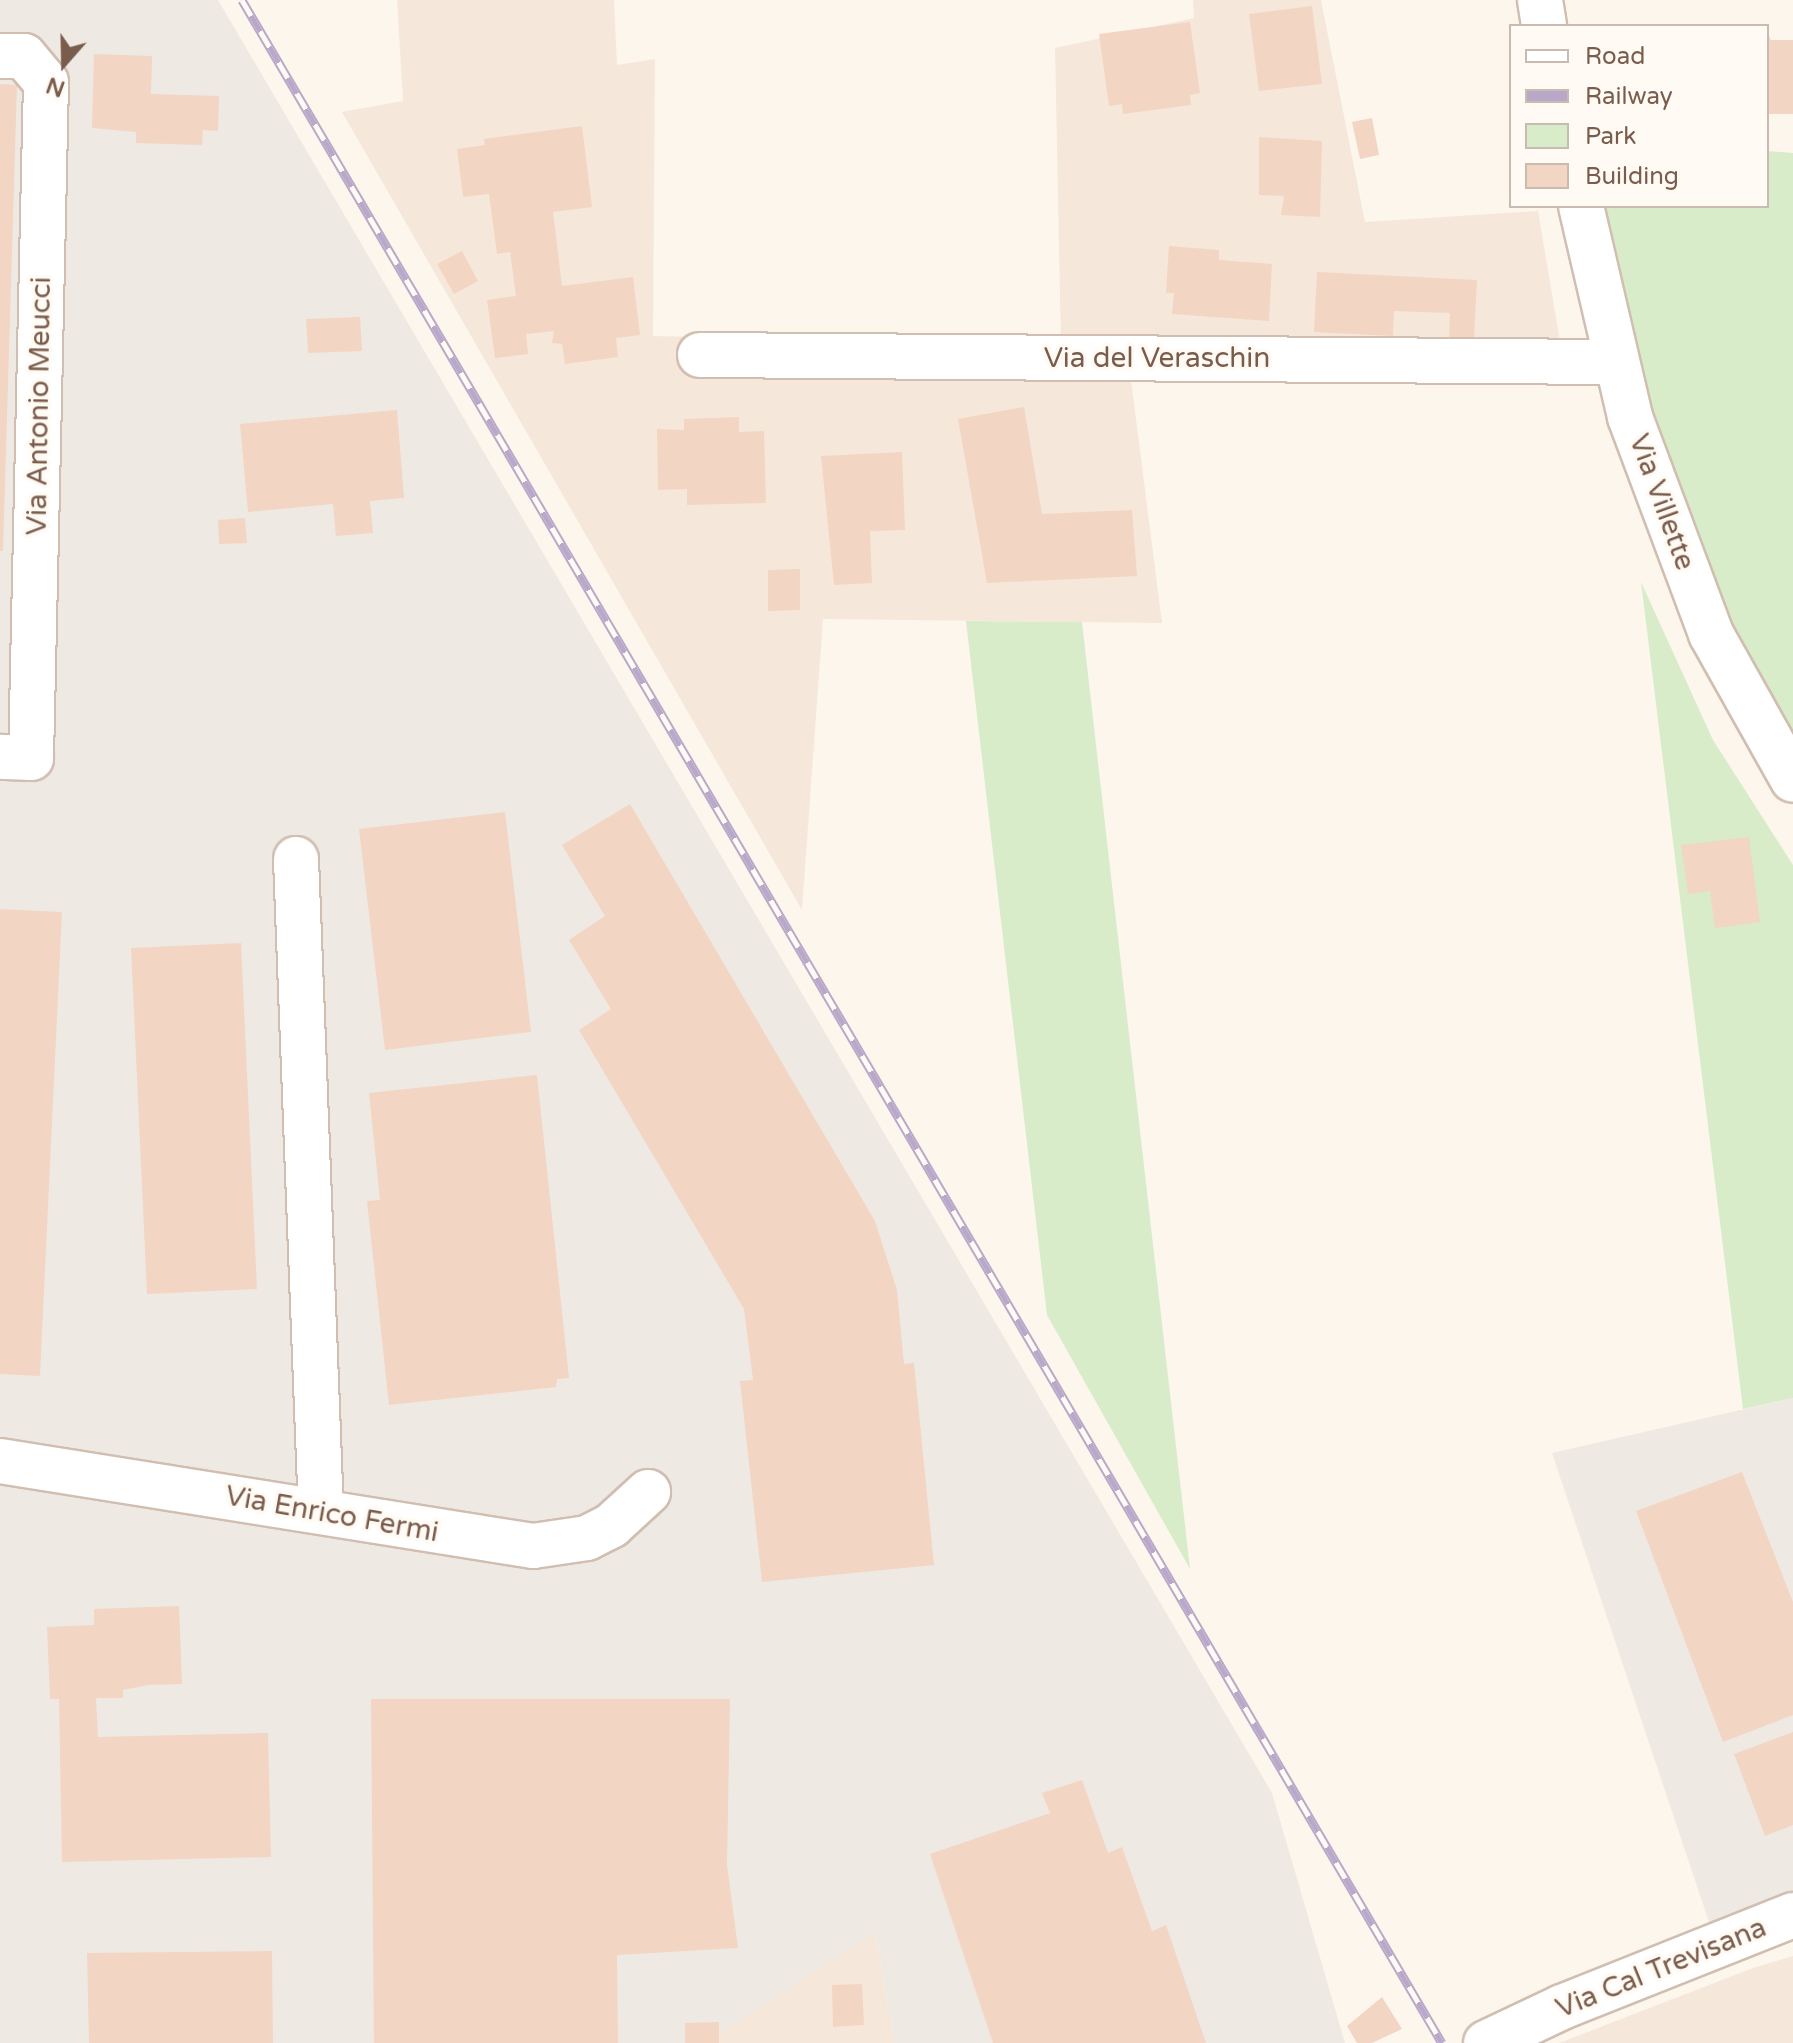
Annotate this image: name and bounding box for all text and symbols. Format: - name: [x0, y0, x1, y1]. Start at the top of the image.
- north arrow: [24, 24, 104, 104]
- legend: [1509, 24, 1769, 208]
- text: Road: [1585, 42, 1645, 71]
- text: N: [43, 71, 69, 102]
- text: Railway: [1585, 82, 1673, 111]
- text: Park: [1585, 122, 1636, 151]
- text: Building: [1585, 162, 1679, 191]
- street label: Via Antonio Meucci: [20, 276, 58, 536]
- street label: Via del Veraschin: [1044, 341, 1270, 375]
- street label: Via Villette: [1622, 429, 1702, 575]
- street label: Via Enrico Fermi: [223, 1479, 441, 1549]
- street label: Via Cal Trevisana: [1551, 1911, 1771, 2025]

